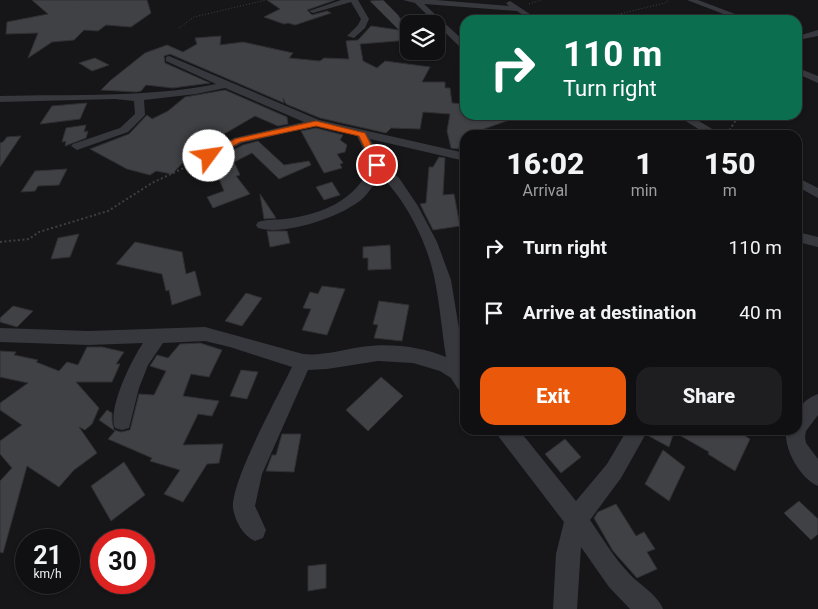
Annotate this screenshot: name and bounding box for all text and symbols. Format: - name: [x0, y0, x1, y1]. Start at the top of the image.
- map controls: [400, 15, 445, 60]
- button: layers: [400, 15, 445, 60]
- text: 110 m: [563, 34, 662, 75]
- icon: right: [480, 35, 545, 100]
- text: Turn right: [563, 76, 657, 101]
- position arrow: [182, 129, 234, 181]
- pin: [356, 144, 398, 186]
- text: 16:02: [506, 146, 584, 181]
- text: 1: [635, 146, 653, 181]
- text: 150: [704, 146, 756, 181]
- icon: arrive: [363, 151, 391, 179]
- text: Arrival: [523, 181, 568, 200]
- text: min: [631, 181, 657, 200]
- text: m: [723, 181, 737, 200]
- icon: right: [480, 234, 508, 262]
- text: Turn right: [523, 236, 607, 259]
- text: 110 m: [729, 236, 782, 259]
- icon: arrive: [480, 299, 508, 327]
- text: Arrive at destination: [523, 301, 696, 324]
- text: 40 m: [739, 301, 782, 324]
- button: Exit: [480, 367, 626, 425]
- button: Share: [636, 367, 782, 425]
- speed limit sign: 30: [90, 529, 155, 594]
- text: 21: [33, 541, 62, 570]
- text: km/h: [33, 567, 62, 581]

